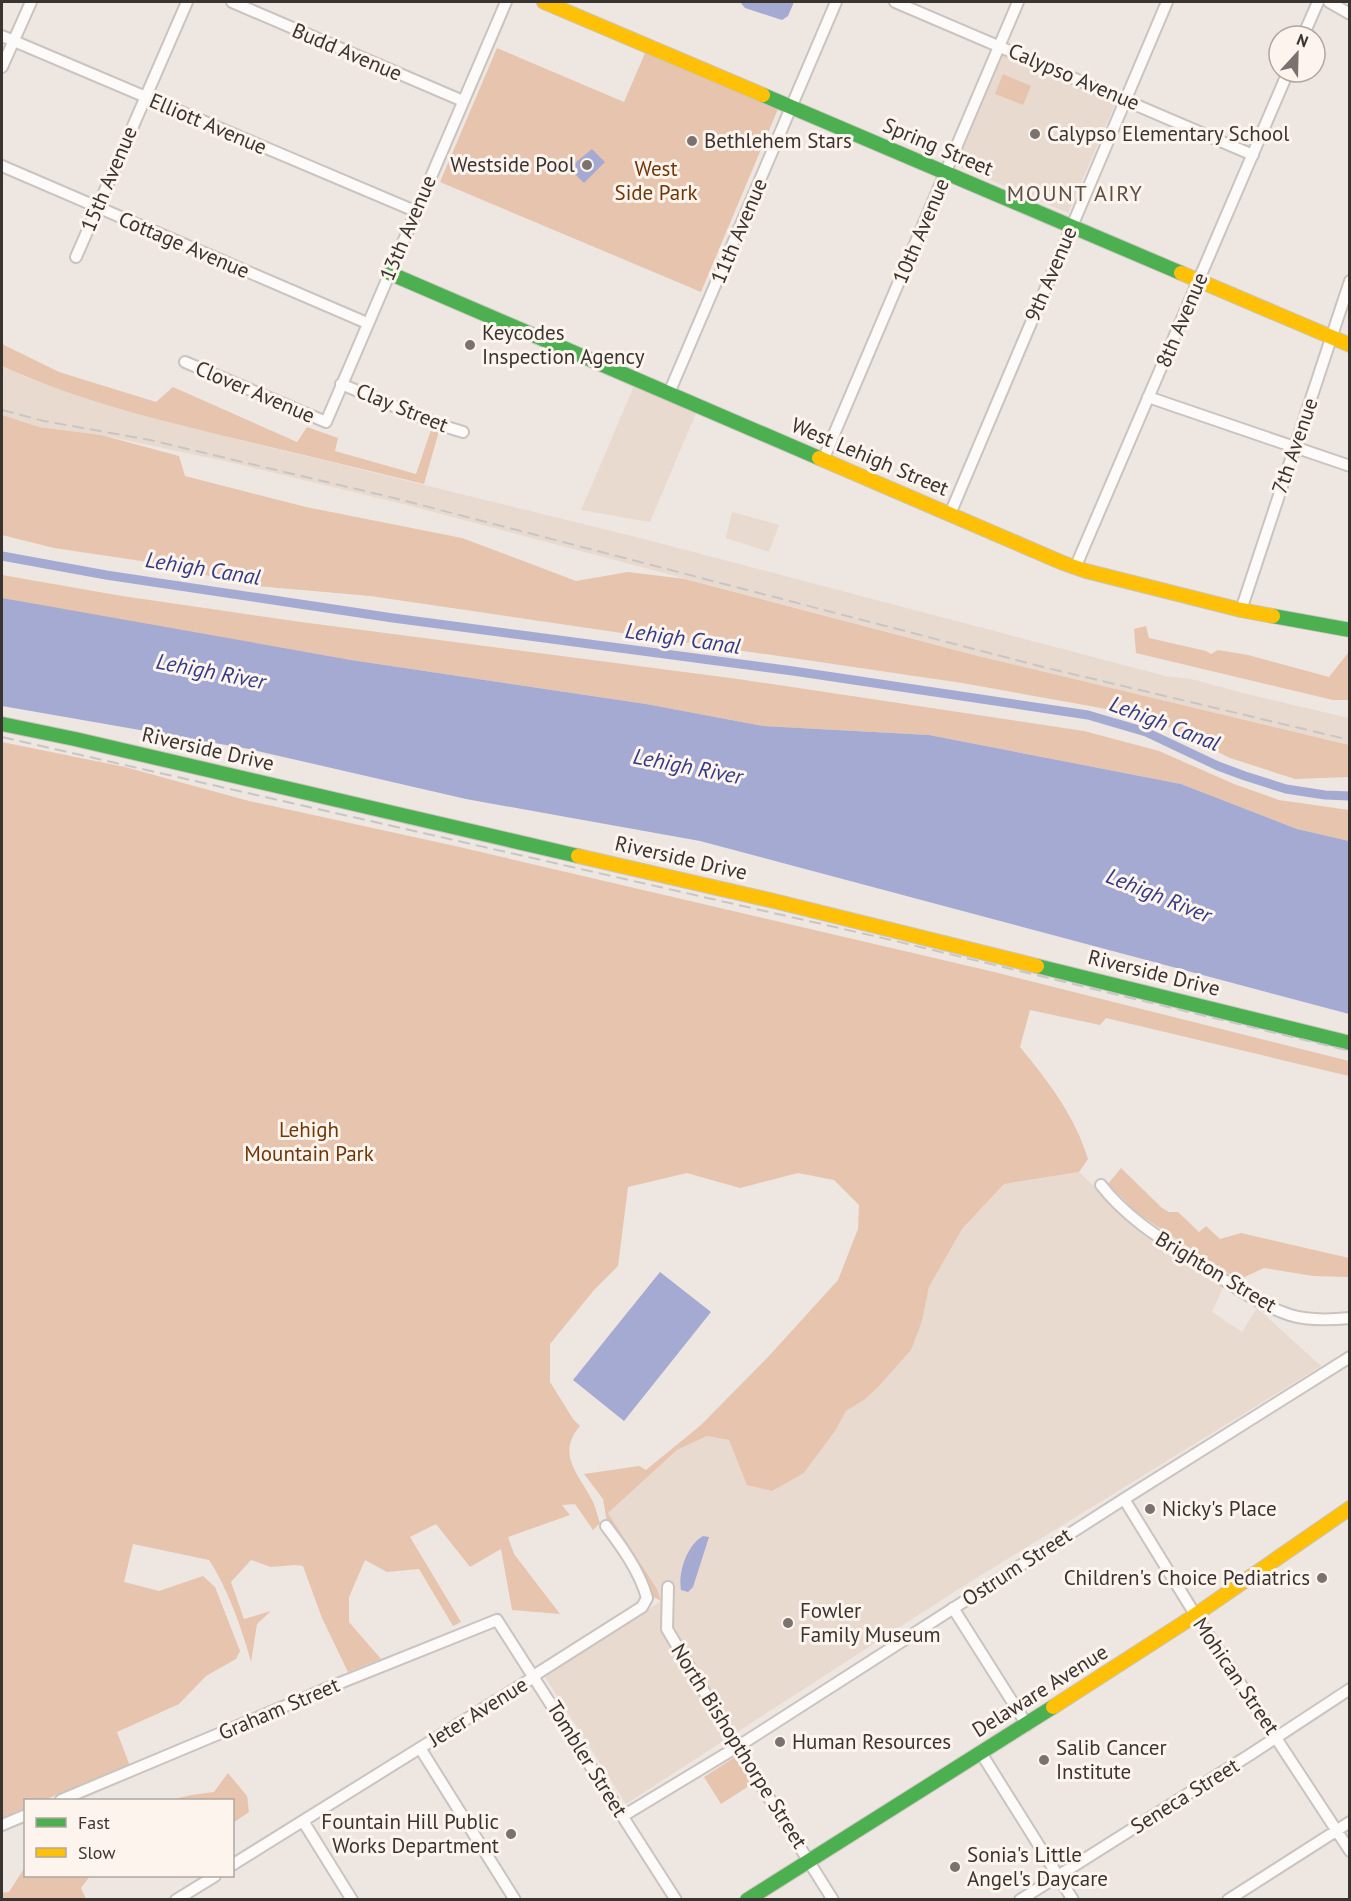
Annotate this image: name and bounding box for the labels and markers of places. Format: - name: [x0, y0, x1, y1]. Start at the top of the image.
- place label: Calypso Elementary School: [1047, 120, 1289, 147]
- place label: Bethlehem Stars: [704, 127, 852, 154]
- marker: Calypso Elementary School: [1028, 127, 1042, 141]
- marker: Bethlehem Stars: [685, 134, 699, 148]
- place label: Westside Pool: [450, 151, 575, 178]
- marker: Westside Pool: [580, 158, 594, 172]
- place label: Keycodes Inspection Agency: [482, 319, 645, 370]
- marker: Keycodes Inspection Agency: [463, 338, 477, 352]
- place label: Nicky's Place: [1162, 1495, 1277, 1522]
- marker: Nicky's Place: [1143, 1502, 1157, 1516]
- place label: Children's Choice Pediatrics: [1064, 1564, 1310, 1591]
- marker: Children's Choice Pediatrics: [1315, 1571, 1329, 1585]
- place label: Fowler Family Museum: [800, 1597, 941, 1648]
- marker: Fowler Family Museum: [781, 1616, 795, 1630]
- place label: Human Resources: [792, 1728, 951, 1755]
- place label: Salib Cancer Institute: [1056, 1734, 1167, 1785]
- marker: Human Resources: [773, 1735, 787, 1749]
- marker: Salib Cancer Institute: [1037, 1753, 1051, 1767]
- place label: Fountain Hill Public Works Department: [321, 1808, 499, 1859]
- marker: Fountain Hill Public Works Department: [504, 1827, 518, 1841]
- place label: Sonia's Little Angel's Daycare: [967, 1841, 1108, 1892]
- marker: Sonia's Little Angel's Daycare: [948, 1860, 962, 1874]

